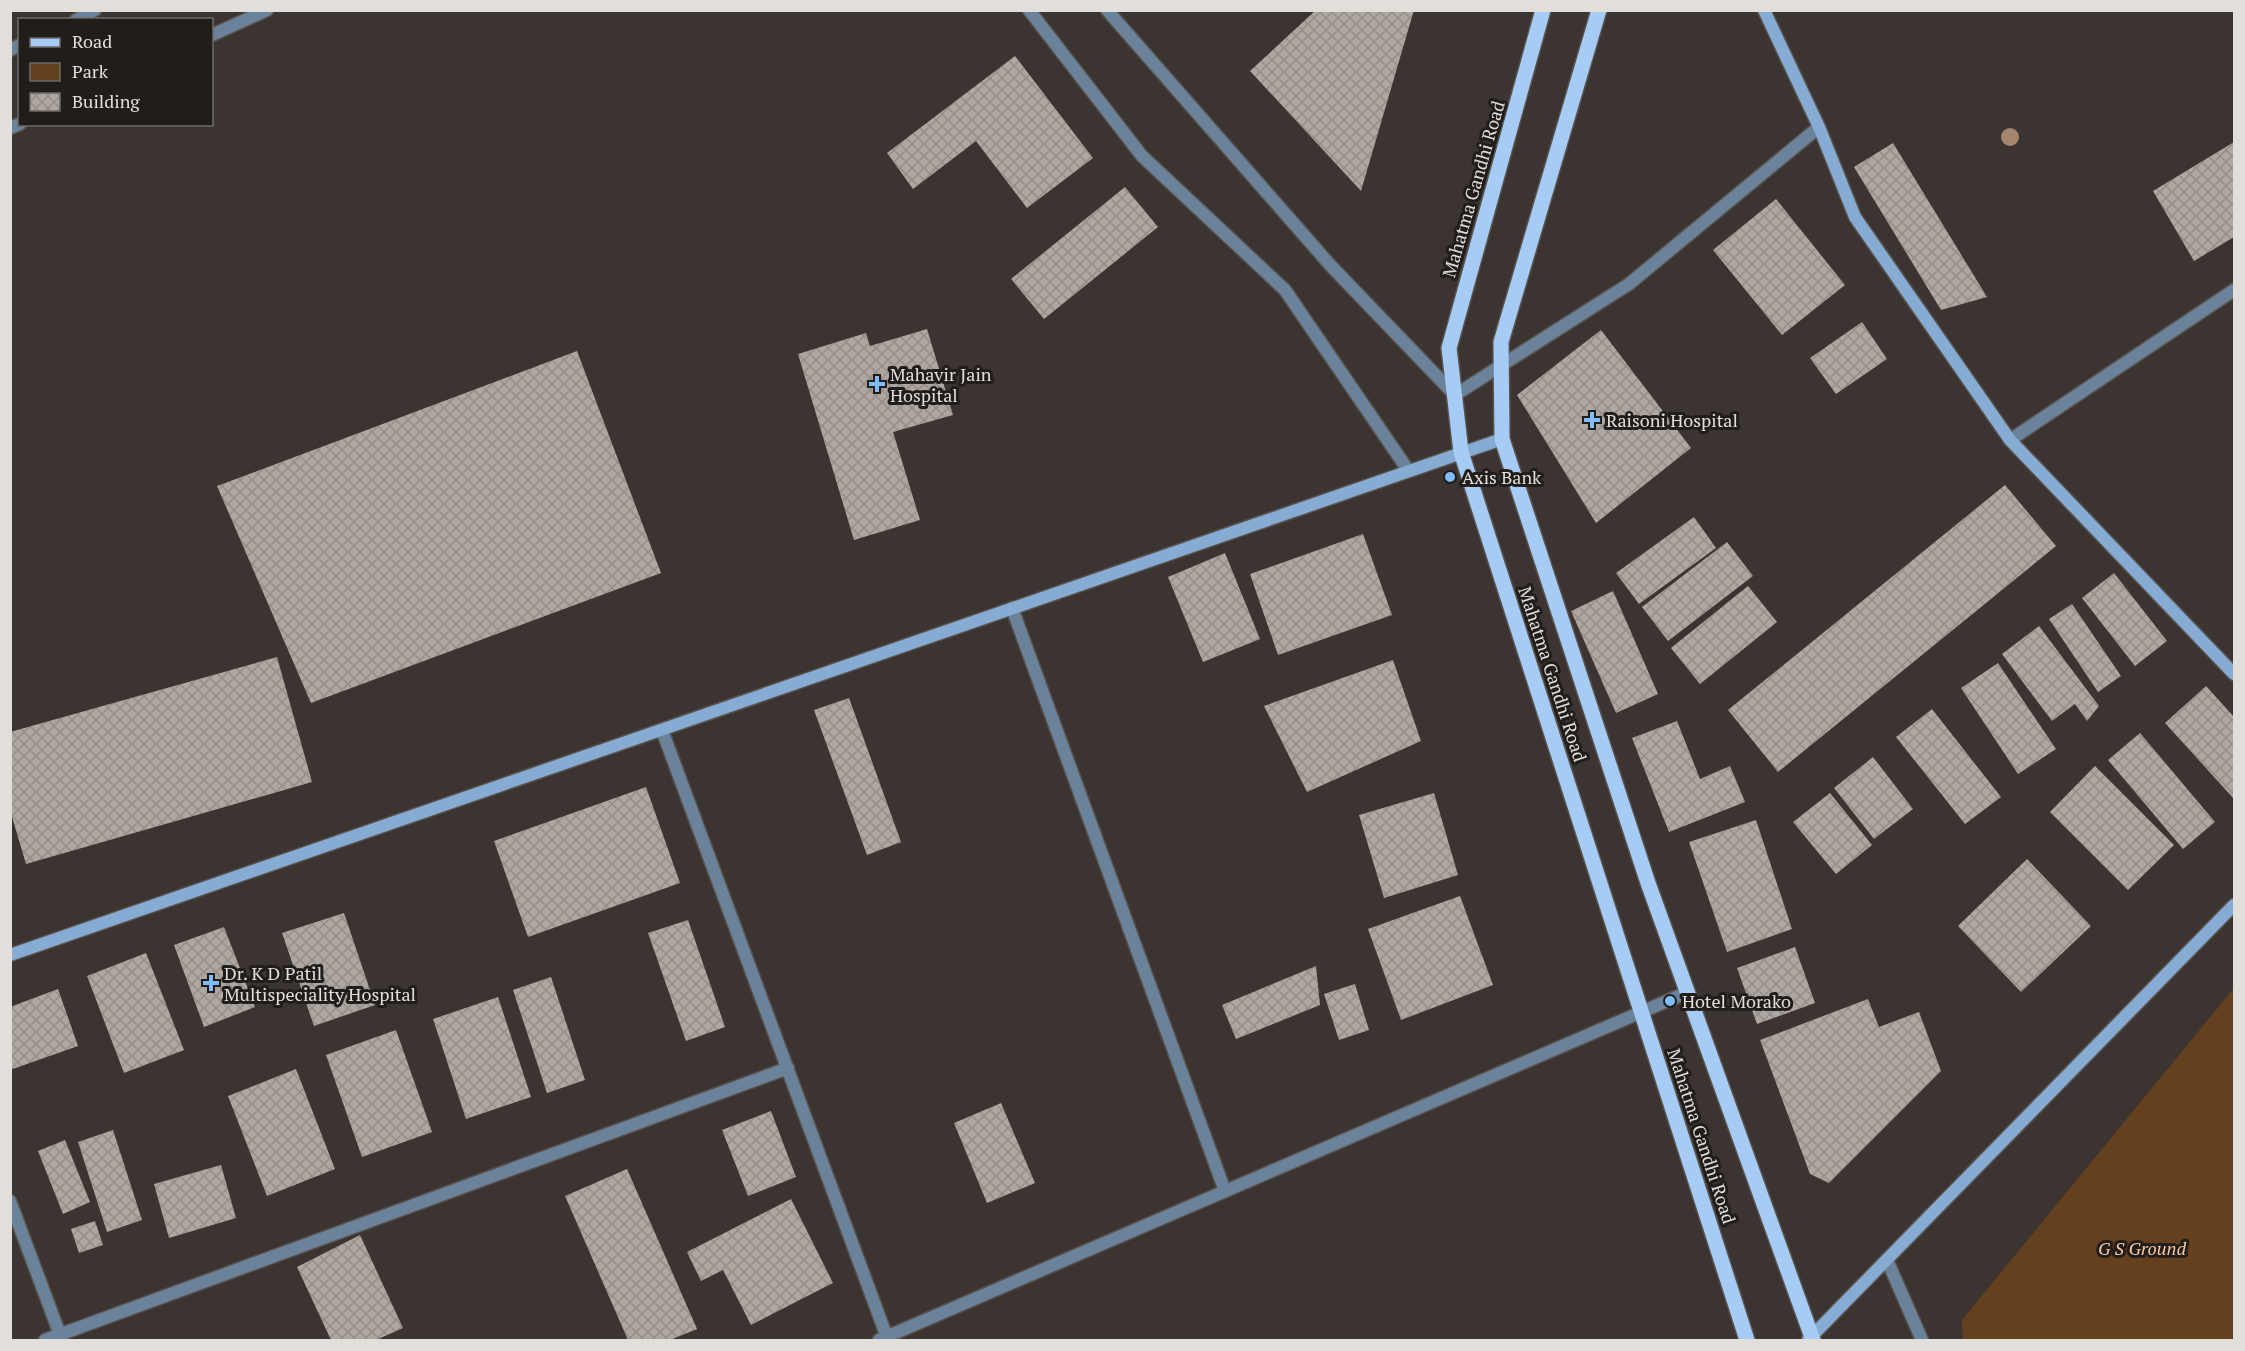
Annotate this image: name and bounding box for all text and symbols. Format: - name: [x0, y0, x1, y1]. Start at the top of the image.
- legend: [18, 18, 213, 126]
- text: Road: [72, 29, 112, 53]
- text: Park: [72, 59, 109, 83]
- text: Building: [72, 89, 140, 113]
- street label: Mahatma Gandhi Road: [1436, 98, 1510, 280]
- place label: Mahavir Jain Hospital: [890, 362, 992, 407]
- marker: Mahavir Jain Hospital: [868, 375, 886, 393]
- place label: Raisoni Hospital: [1606, 408, 1738, 432]
- marker: Raisoni Hospital: [1583, 411, 1601, 429]
- place label: Axis Bank: [1462, 465, 1542, 489]
- marker: Axis Bank: [1443, 470, 1457, 484]
- street label: Mahatma Gandhi Road: [1513, 583, 1593, 765]
- place label: Dr. K D Patil Multispeciality Hospital: [224, 961, 416, 1006]
- marker: Dr. K D Patil Multispeciality Hospital: [202, 974, 220, 992]
- place label: Hotel Morako: [1682, 989, 1791, 1013]
- marker: Hotel Morako: [1663, 994, 1677, 1008]
- street label: Mahatma Gandhi Road: [1662, 1045, 1742, 1227]
- park label: G S Ground: [2098, 1236, 2186, 1260]

